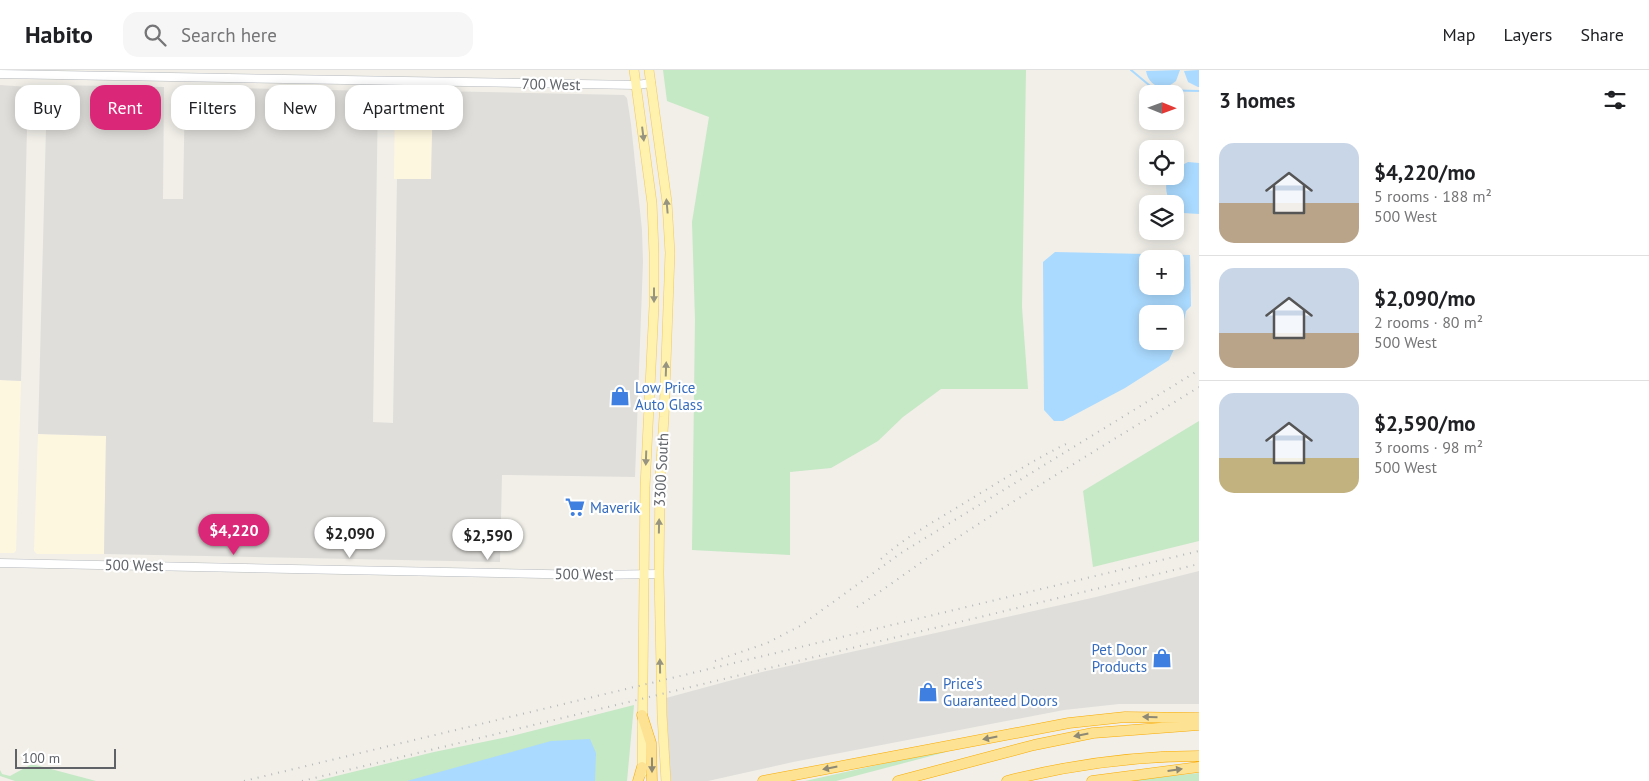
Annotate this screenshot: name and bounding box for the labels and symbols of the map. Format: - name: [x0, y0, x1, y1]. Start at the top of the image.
- street label: 700 West: [521, 74, 581, 94]
- north arrow: [1139, 85, 1184, 130]
- one-way arrow: [639, 126, 647, 142]
- one-way arrow: [663, 198, 671, 214]
- one-way arrow: [650, 288, 658, 304]
- one-way arrow: [662, 360, 670, 376]
- place label: Low Price Auto Glass: [635, 378, 702, 414]
- shop icon: Low Price Auto Glass: [609, 385, 631, 407]
- street label: 3300 South: [650, 433, 672, 507]
- one-way arrow: [642, 450, 650, 466]
- supermarket icon: Maverik: [564, 496, 586, 518]
- place label: Maverik: [590, 498, 641, 517]
- pin: $4,220: [193, 514, 275, 556]
- pin: $2,090: [309, 516, 391, 559]
- one-way arrow: [655, 517, 663, 533]
- pin: $2,590: [447, 518, 529, 561]
- street label: 500 West: [104, 555, 164, 575]
- street label: 500 West: [554, 564, 614, 584]
- place label: Pet Door Products: [1091, 640, 1147, 676]
- shop icon: Pet Door Products: [1151, 647, 1173, 669]
- one-way arrow: [656, 658, 664, 674]
- place label: Price's Guaranteed Doors: [943, 674, 1058, 710]
- shop icon: Price's Guaranteed Doors: [917, 681, 939, 703]
- one-way arrow: [1142, 713, 1158, 721]
- one-way arrow: [1072, 732, 1088, 740]
- one-way arrow: [981, 735, 997, 743]
- scale bar: [15, 746, 116, 769]
- one-way arrow: [648, 757, 656, 773]
- one-way arrow: [821, 765, 837, 773]
- one-way arrow: [1167, 766, 1183, 774]

